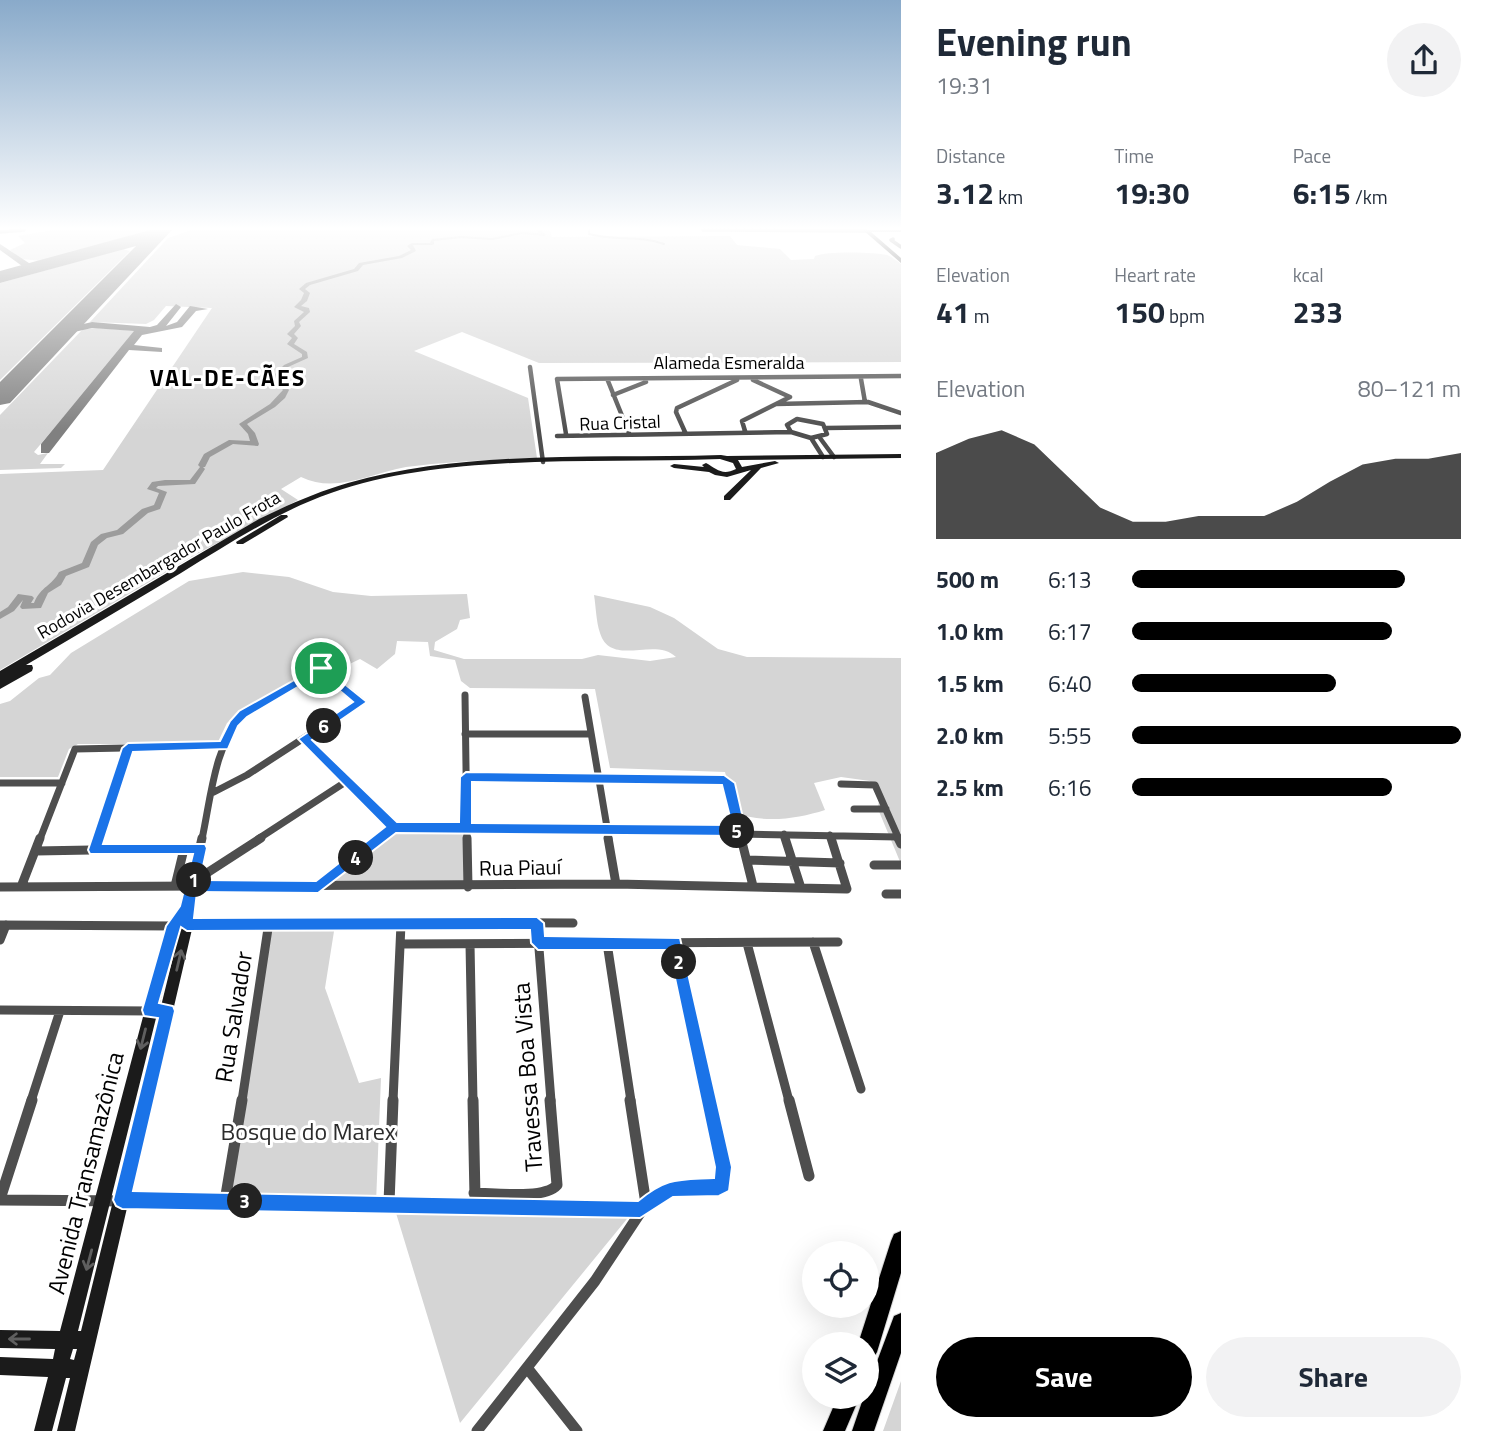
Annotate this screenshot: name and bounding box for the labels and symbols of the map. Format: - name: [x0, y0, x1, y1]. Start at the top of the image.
- street label: Alameda Esmeralda: [654, 349, 804, 376]
- district label: VAL-DE-CÃES: [150, 360, 306, 395]
- street label: Rua Cristal: [579, 408, 661, 437]
- street label: Rodovia Desembargador Paulo Frota: [32, 484, 285, 645]
- pin: [291, 638, 351, 698]
- pin: 6: [306, 708, 342, 744]
- pin: 5: [720, 814, 754, 848]
- pin: 4: [338, 840, 374, 876]
- street label: Rua Piauí: [478, 850, 563, 884]
- pin: 1: [176, 862, 212, 898]
- pin: 2: [662, 944, 696, 979]
- one-way arrow: [173, 949, 186, 972]
- street label: Rua Salvador: [205, 949, 261, 1085]
- street label: Travessa Boa Vista: [502, 981, 552, 1173]
- one-way arrow: [136, 1027, 149, 1050]
- street label: Avenida Transamazônica: [37, 1048, 133, 1298]
- park label: Bosque do Marex: [220, 1113, 396, 1149]
- pin: 3: [228, 1184, 262, 1218]
- one-way arrow: [82, 1248, 95, 1271]
- one-way arrow: [8, 1332, 31, 1346]

